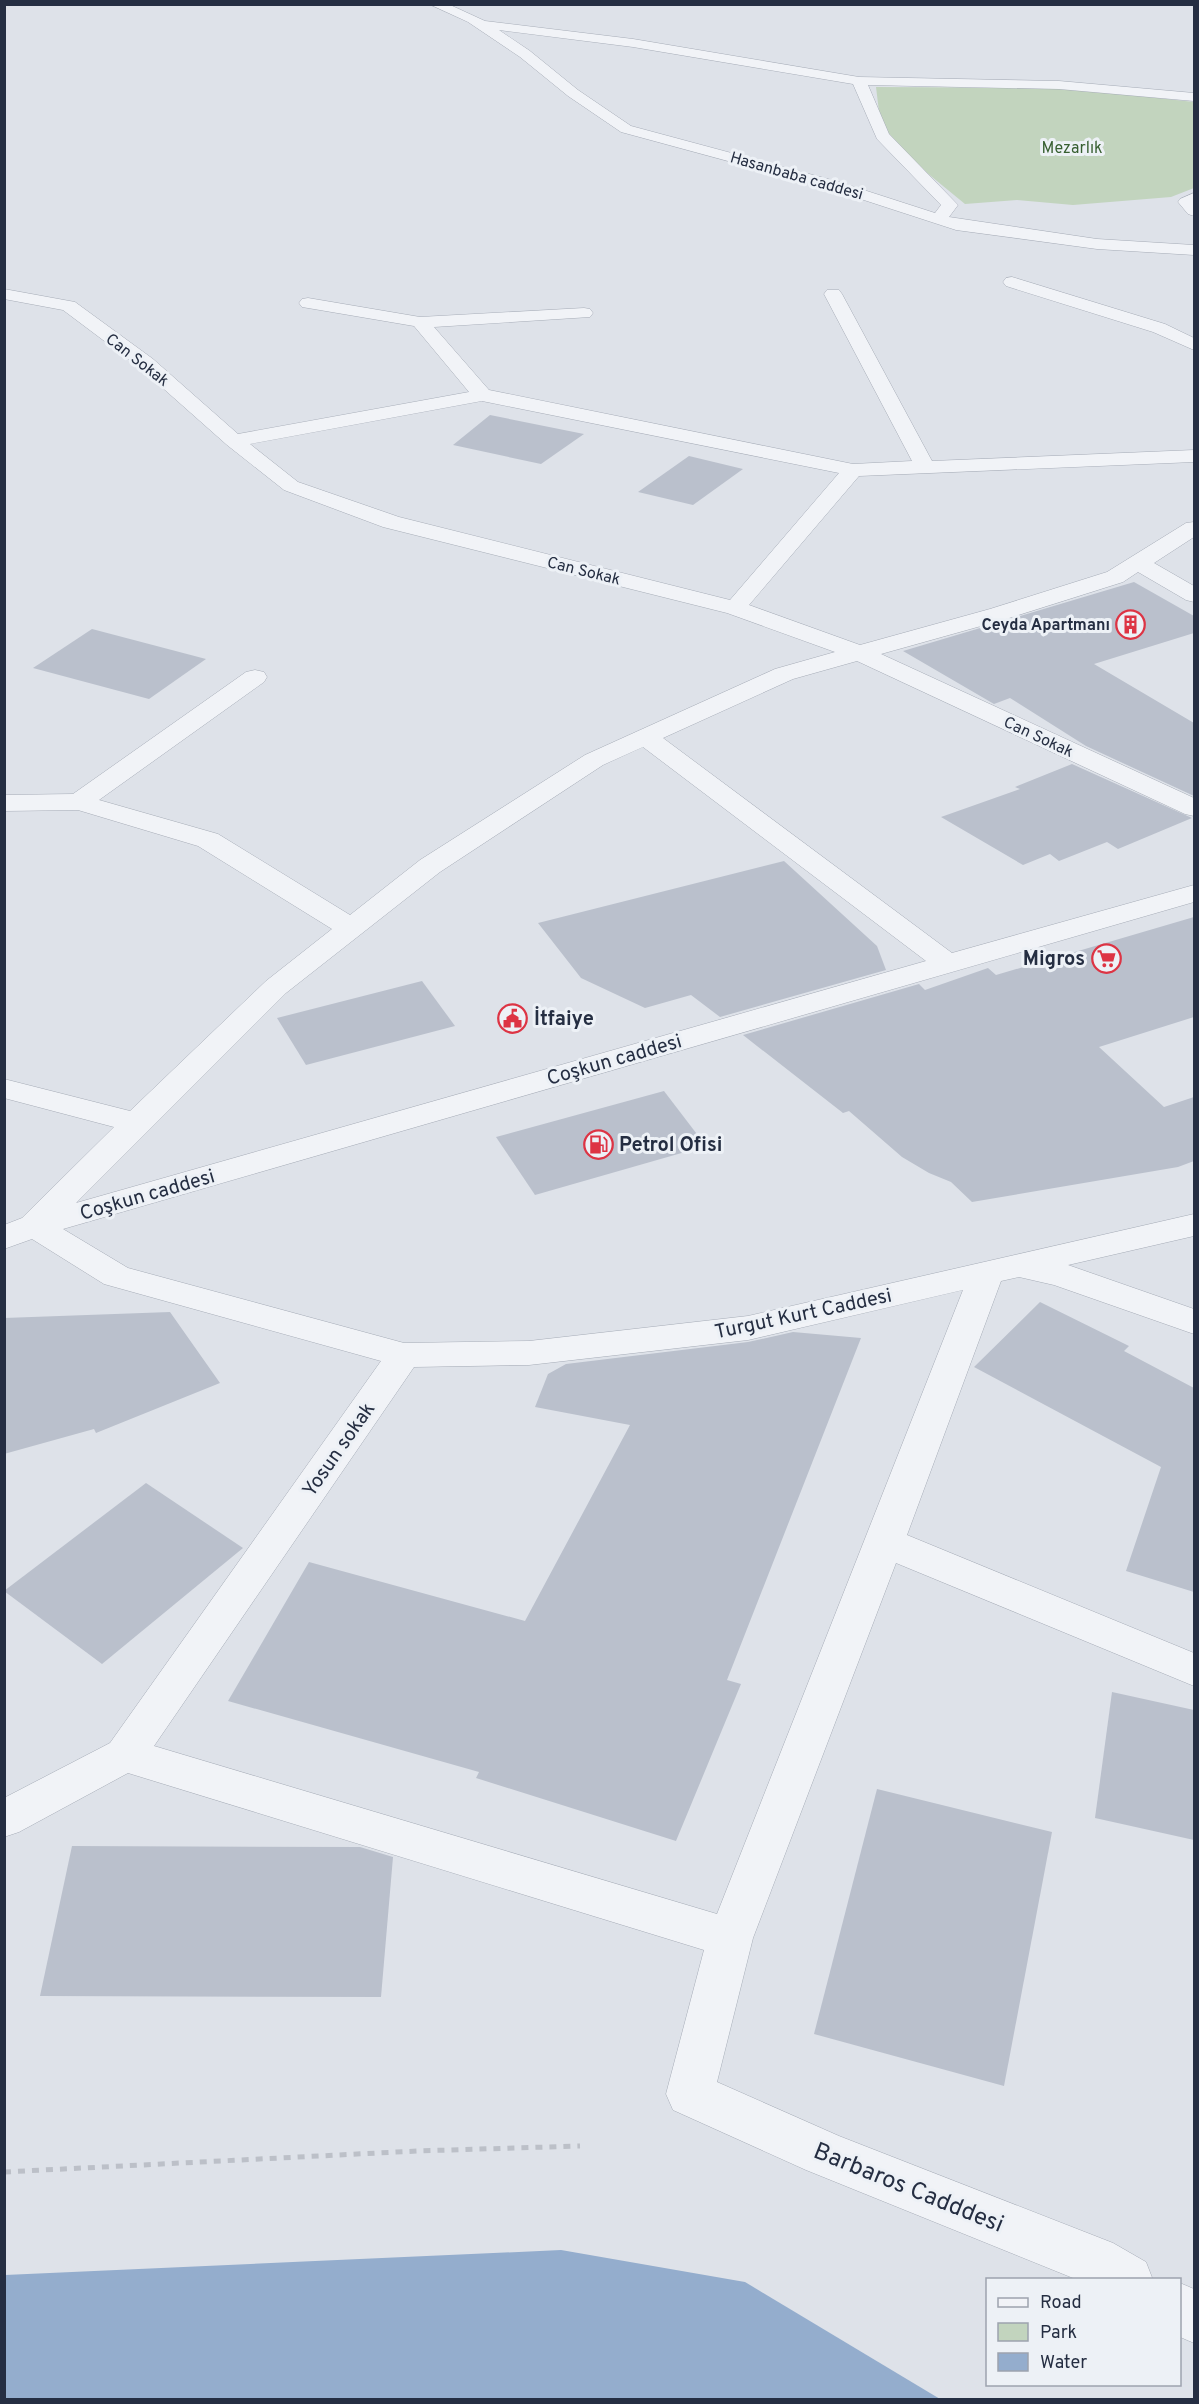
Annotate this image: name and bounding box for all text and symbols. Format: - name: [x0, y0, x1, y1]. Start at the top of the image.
- park label: Mezarlık: [1042, 139, 1102, 159]
- street label: Hasanbaba caddesi: [728, 148, 865, 206]
- street label: Can Sokak: [101, 330, 172, 392]
- street label: Can Sokak: [545, 553, 622, 591]
- building icon: Ceyda Apartmanı: [1115, 608, 1147, 640]
- place label: Ceyda Apartmanı: [982, 616, 1110, 636]
- street label: Can Sokak: [1000, 713, 1076, 763]
- supermarket icon: Migros: [1090, 942, 1122, 974]
- place label: Migros: [1023, 947, 1085, 973]
- public building icon: İtfaiye: [497, 1002, 529, 1034]
- place label: İtfaiye: [534, 1005, 594, 1033]
- street label: Coşkun caddesi: [544, 1029, 685, 1093]
- fuel station icon: Petrol Ofisi: [582, 1128, 614, 1160]
- place label: Petrol Ofisi: [619, 1133, 722, 1159]
- street label: Coşkun caddesi: [77, 1164, 218, 1228]
- street label: Turgut Kurt Caddesi: [712, 1283, 894, 1346]
- street label: Yosun sokak: [297, 1398, 382, 1503]
- street label: Barbaros Cadddesi: [809, 2137, 1008, 2241]
- legend: [986, 2278, 1181, 2386]
- text: Road: [1040, 2292, 1082, 2315]
- text: Park: [1040, 2322, 1077, 2345]
- text: Water: [1040, 2352, 1087, 2375]

